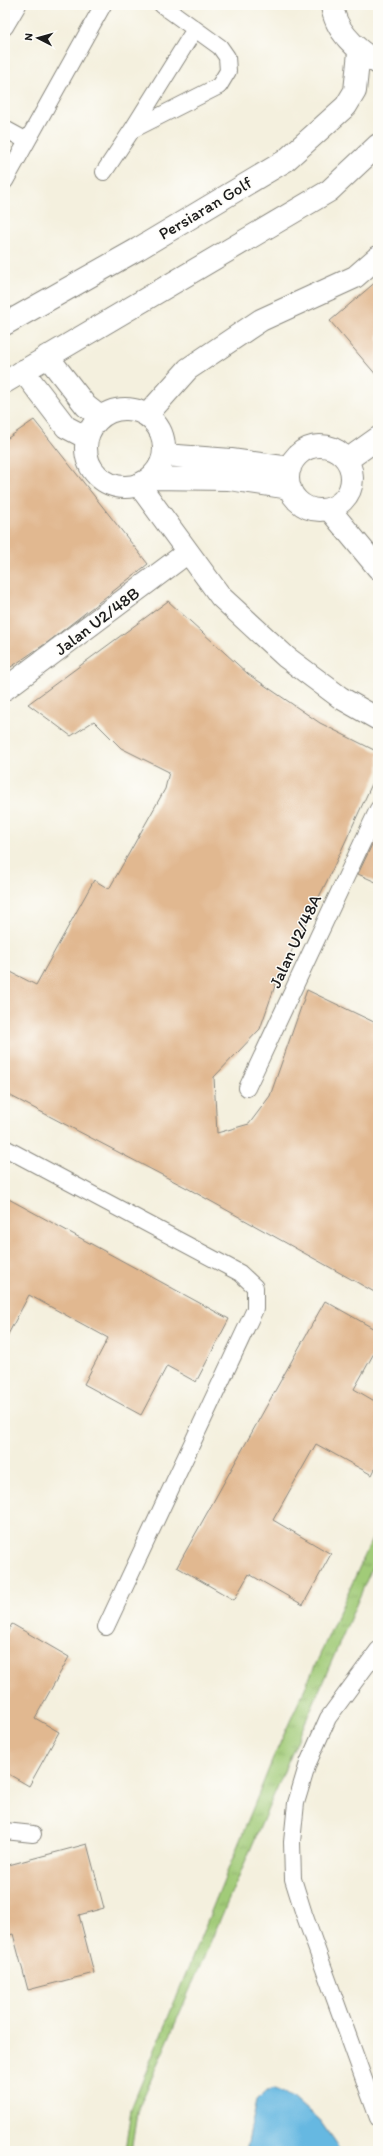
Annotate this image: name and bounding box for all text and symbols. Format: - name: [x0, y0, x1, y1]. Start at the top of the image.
- north arrow: [18, 18, 58, 58]
- text: N: [22, 33, 35, 41]
- street label: Persiaran Golf: [155, 172, 256, 244]
- street label: Jalan U2/48B: [51, 583, 143, 659]
- street label: Jalan U2/48A: [265, 891, 325, 991]

